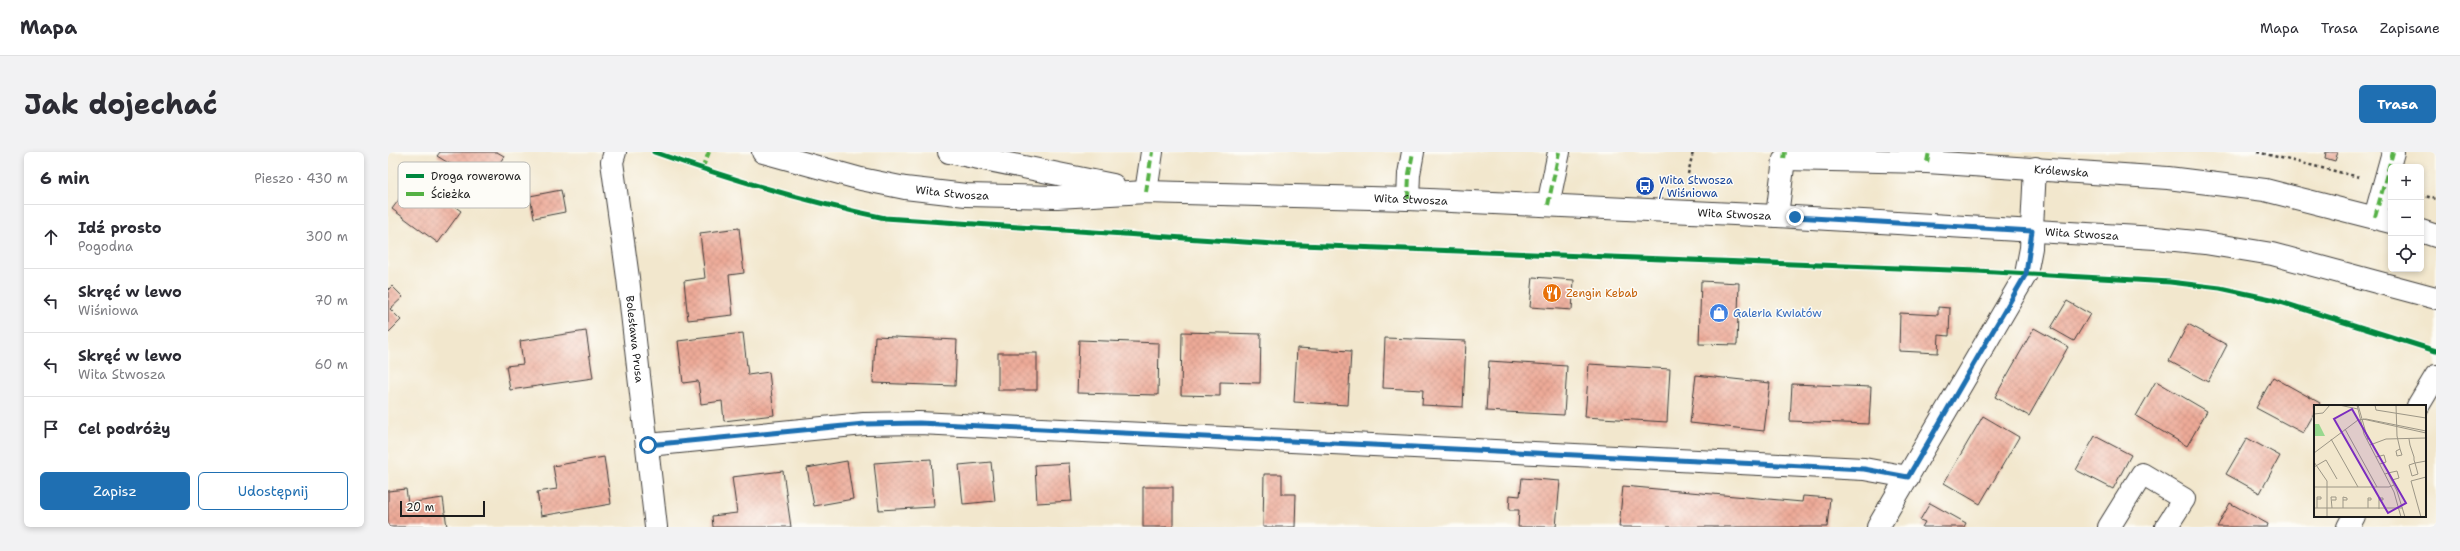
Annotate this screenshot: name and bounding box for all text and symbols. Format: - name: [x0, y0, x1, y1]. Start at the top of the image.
- text: Mapa: [20, 15, 77, 40]
- text: Mapa: [2260, 19, 2299, 37]
- text: Trasa: [2321, 19, 2358, 37]
- text: Zapisane: [2380, 19, 2440, 37]
- text: Jak dojechać: [24, 85, 218, 123]
- button: Trasa: [2359, 85, 2436, 123]
- legend: [398, 162, 530, 208]
- street label: Królewska: [2033, 162, 2089, 180]
- map controls: [2388, 164, 2424, 272]
- button: +: [2388, 164, 2424, 200]
- text: 6 min: [40, 167, 90, 189]
- text: Droga rowerowa: [431, 169, 521, 184]
- text: Pieszo · 430 m: [254, 170, 348, 187]
- place label: Wita Stwosza / Wiśniowa: [1659, 173, 1733, 201]
- bus stop icon: Wita Stwosza / Wiśniowa: [1634, 175, 1656, 197]
- street label: Wita Stwosza: [915, 182, 989, 203]
- text: Ścieżka: [431, 186, 470, 202]
- street label: Wita Stwosza: [1374, 191, 1448, 208]
- button: −: [2388, 200, 2424, 236]
- street label: Wita Stwosza: [1697, 205, 1772, 223]
- route end: [1786, 208, 1804, 226]
- text: Idź prosto: [78, 218, 162, 238]
- street label: Wita Stwosza: [2045, 224, 2119, 243]
- icon: ahead: [40, 226, 62, 248]
- text: 300 m: [305, 228, 348, 245]
- button: locate: [2388, 236, 2424, 272]
- text: Pogodna: [78, 238, 133, 255]
- text: Skręć w lewo: [78, 282, 182, 302]
- restaurant icon: Zengin Kebab: [1541, 282, 1563, 304]
- place label: Zengin Kebab: [1566, 286, 1638, 301]
- icon: left: [40, 290, 62, 312]
- text: 70 m: [314, 292, 348, 309]
- street label: Bolesława Prusa: [623, 295, 647, 384]
- text: Wiśniowa: [78, 302, 138, 319]
- shop icon: Galeria Kwiatów: [1708, 302, 1730, 324]
- place label: Galeria Kwiatów: [1733, 306, 1822, 321]
- text: Skręć w lewo: [78, 346, 182, 366]
- icon: left: [40, 354, 62, 376]
- text: 60 m: [315, 356, 348, 373]
- text: Wita Stwosza: [78, 366, 165, 383]
- inset map: [2314, 405, 2426, 517]
- icon: arrive: [40, 418, 62, 440]
- text: Cel podróży: [78, 419, 170, 439]
- route start: [639, 436, 657, 454]
- button: Zapisz: [40, 472, 190, 510]
- button: Udostępnij: [198, 472, 348, 510]
- scale bar: [400, 499, 485, 518]
- text: 20 m: [406, 500, 434, 515]

